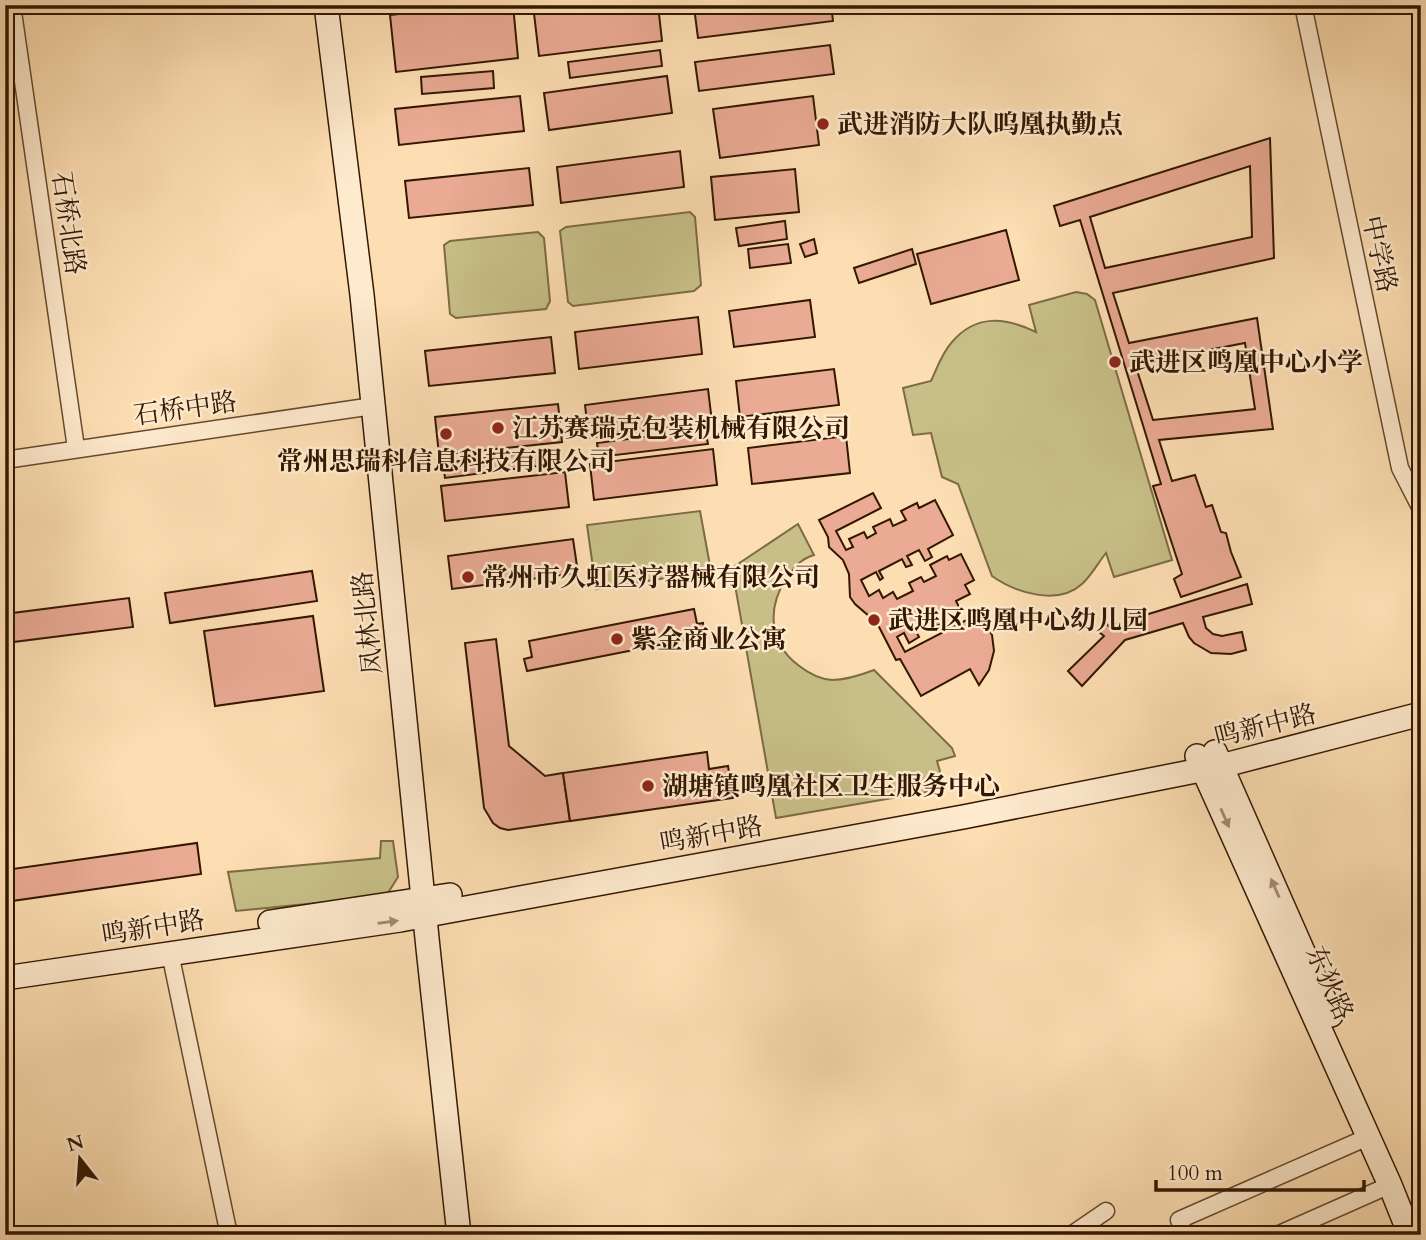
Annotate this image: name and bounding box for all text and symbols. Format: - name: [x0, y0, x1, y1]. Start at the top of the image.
- place label: 武进消防大队呜凰执勤点: [837, 107, 1123, 142]
- marker: 武进消防大队呜凰执勤点: [815, 116, 831, 132]
- street label: 石桥北路: [44, 169, 93, 277]
- street label: 中学路: [1354, 212, 1405, 296]
- place label: 武进区鸣凰中心小学: [1129, 345, 1363, 380]
- marker: 武进区鸣凰中心小学: [1107, 354, 1123, 370]
- street label: 石桥中路: [131, 384, 239, 433]
- place label: 江苏赛瑞克包装机械有限公司: [512, 411, 850, 446]
- marker: 江苏赛瑞克包装机械有限公司: [490, 420, 506, 436]
- marker: 常州思瑞科信息科技有限公司: [438, 426, 454, 442]
- place label: 常州思瑞科信息科技有限公司: [277, 444, 615, 479]
- place label: 常州市久虹医疗器械有限公司: [482, 560, 820, 595]
- street label: 凤林北路: [345, 569, 390, 676]
- marker: 常州市久虹医疗器械有限公司: [460, 569, 476, 585]
- place label: 武进区鸣凰中心幼儿园: [888, 603, 1148, 638]
- marker: 武进区鸣凰中心幼儿园: [866, 612, 882, 628]
- place label: 紫金商业公寓: [631, 622, 787, 657]
- marker: 紫金商业公寓: [609, 631, 625, 647]
- street label: 鸣新中路: [1210, 696, 1320, 755]
- place label: 湖塘镇鸣凰社区卫生服务中心: [662, 769, 1000, 804]
- marker: 湖塘镇鸣凰社区卫生服务中心: [640, 778, 656, 794]
- street label: 鸣新中路: [657, 808, 765, 861]
- one-way arrow: [1219, 808, 1231, 828]
- one-way arrow: [1269, 878, 1281, 898]
- street label: 鸣新中路: [99, 902, 207, 953]
- one-way arrow: [377, 916, 399, 927]
- street label: 东狄路: [1298, 940, 1361, 1026]
- north arrow: [46, 1124, 116, 1194]
- text: N: [64, 1129, 87, 1159]
- scale bar: [1156, 1149, 1365, 1193]
- text: 100 m: [1167, 1159, 1223, 1188]

